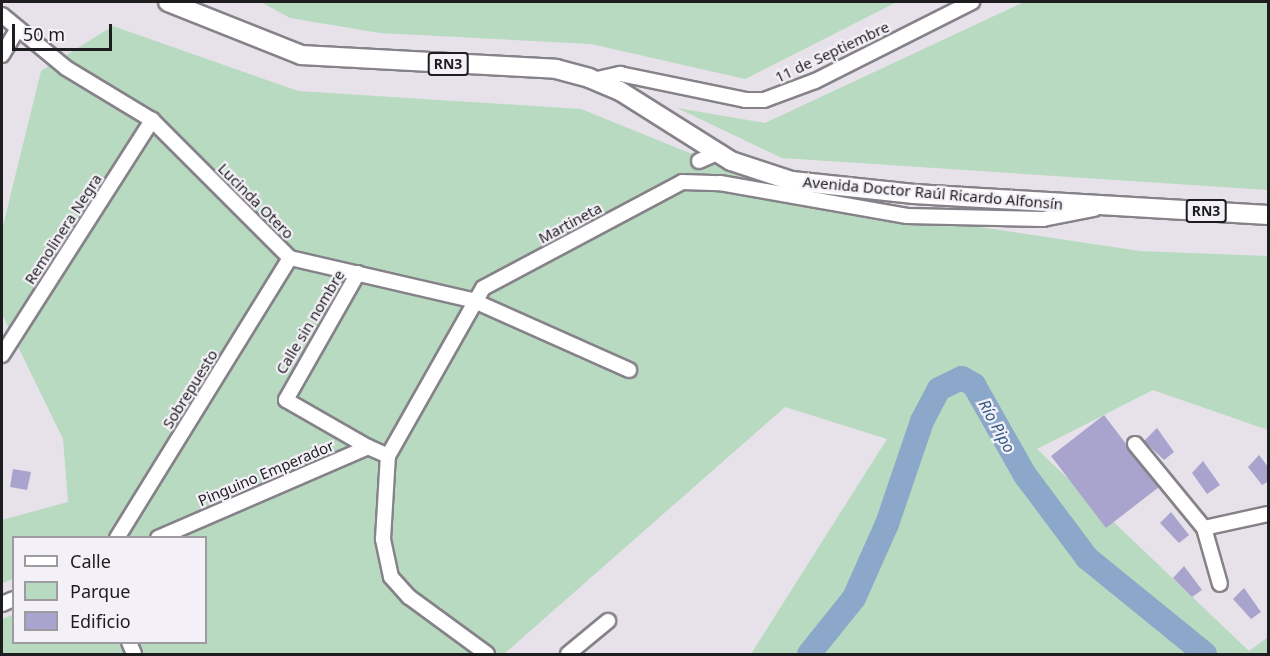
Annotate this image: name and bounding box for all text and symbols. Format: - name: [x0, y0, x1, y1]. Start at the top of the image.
- scale bar: [15, 12, 116, 50]
- street label: 11 de Septiembre: [772, 18, 892, 86]
- text: 50 m: [23, 22, 65, 46]
- road number: RN3: [427, 53, 469, 75]
- street label: Lucinda Otero: [214, 159, 298, 243]
- street label: Remolinera Negra: [21, 170, 105, 288]
- street label: Avenida Doctor Raúl Ricardo Alfonsín: [802, 173, 1064, 213]
- street label: Martineta: [535, 199, 605, 247]
- road number: RN3: [1185, 200, 1227, 222]
- street label: Calle sin nombre: [272, 267, 348, 377]
- street label: Sobrepuesto: [159, 346, 221, 432]
- water label: Río Pipo: [975, 396, 1019, 456]
- street label: Pinguino Emperador: [195, 436, 337, 510]
- legend: [12, 536, 207, 644]
- text: Calle: [70, 549, 111, 573]
- text: Parque: [70, 579, 130, 603]
- text: Edificio: [70, 609, 131, 633]

